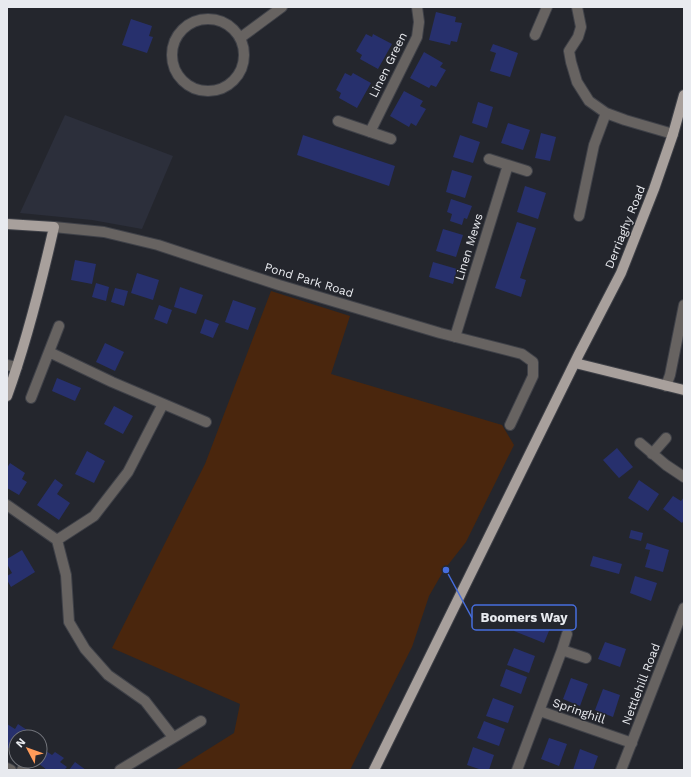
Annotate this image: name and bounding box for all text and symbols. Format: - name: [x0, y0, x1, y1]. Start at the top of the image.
- street label: Linen Green: [366, 30, 410, 100]
- street label: Derriaghy Road: [602, 183, 648, 271]
- street label: Linen Mews: [452, 212, 486, 282]
- street label: Pond Park Road: [263, 260, 355, 300]
- callout: Boomers Way: [472, 605, 576, 630]
- text: Boomers Way: [481, 610, 568, 625]
- street label: Nettlehill Road: [619, 641, 663, 727]
- street label: Springhill: [551, 695, 608, 727]
- north arrow: [8, 729, 48, 769]
- text: N: [13, 735, 28, 750]

